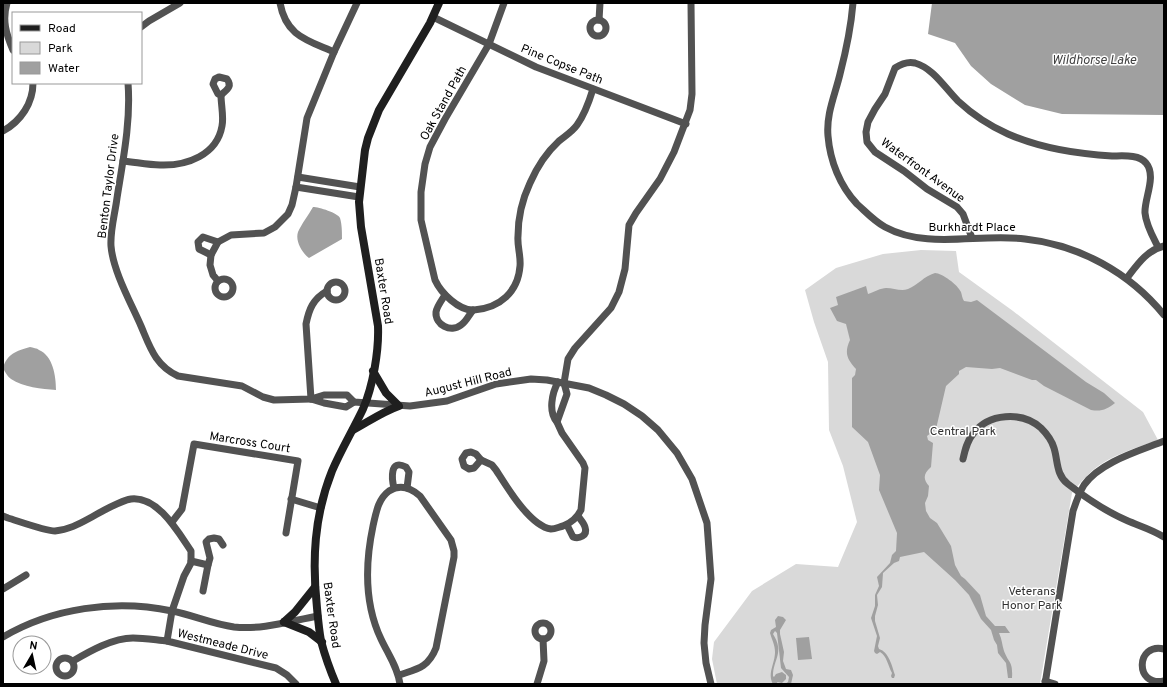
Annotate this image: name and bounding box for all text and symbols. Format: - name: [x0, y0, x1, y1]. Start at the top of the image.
- legend: [12, 12, 142, 84]
- text: Road: [48, 21, 76, 37]
- text: Park: [48, 41, 73, 57]
- street label: Pine Copse Path: [518, 41, 605, 89]
- water label: Wildhorse Lake: [1052, 53, 1137, 69]
- text: Water: [48, 61, 80, 77]
- street label: Oak Stand Path: [417, 63, 471, 144]
- street label: Benton Taylor Drive: [95, 133, 123, 240]
- street label: Waterfront Avenue: [877, 135, 968, 207]
- street label: Burkhardt Place: [928, 220, 1016, 236]
- street label: Baxter Road: [370, 257, 396, 325]
- street label: August Hill Road: [423, 364, 514, 402]
- park label: Central Park: [930, 424, 996, 440]
- street label: Marcross Court: [208, 429, 292, 457]
- street label: Baxter Road: [318, 581, 344, 649]
- park label: Veterans Honor Park: [1002, 584, 1062, 614]
- street label: Westmeade Drive: [175, 626, 270, 664]
- north arrow: [12, 635, 52, 675]
- text: N: [28, 639, 38, 654]

